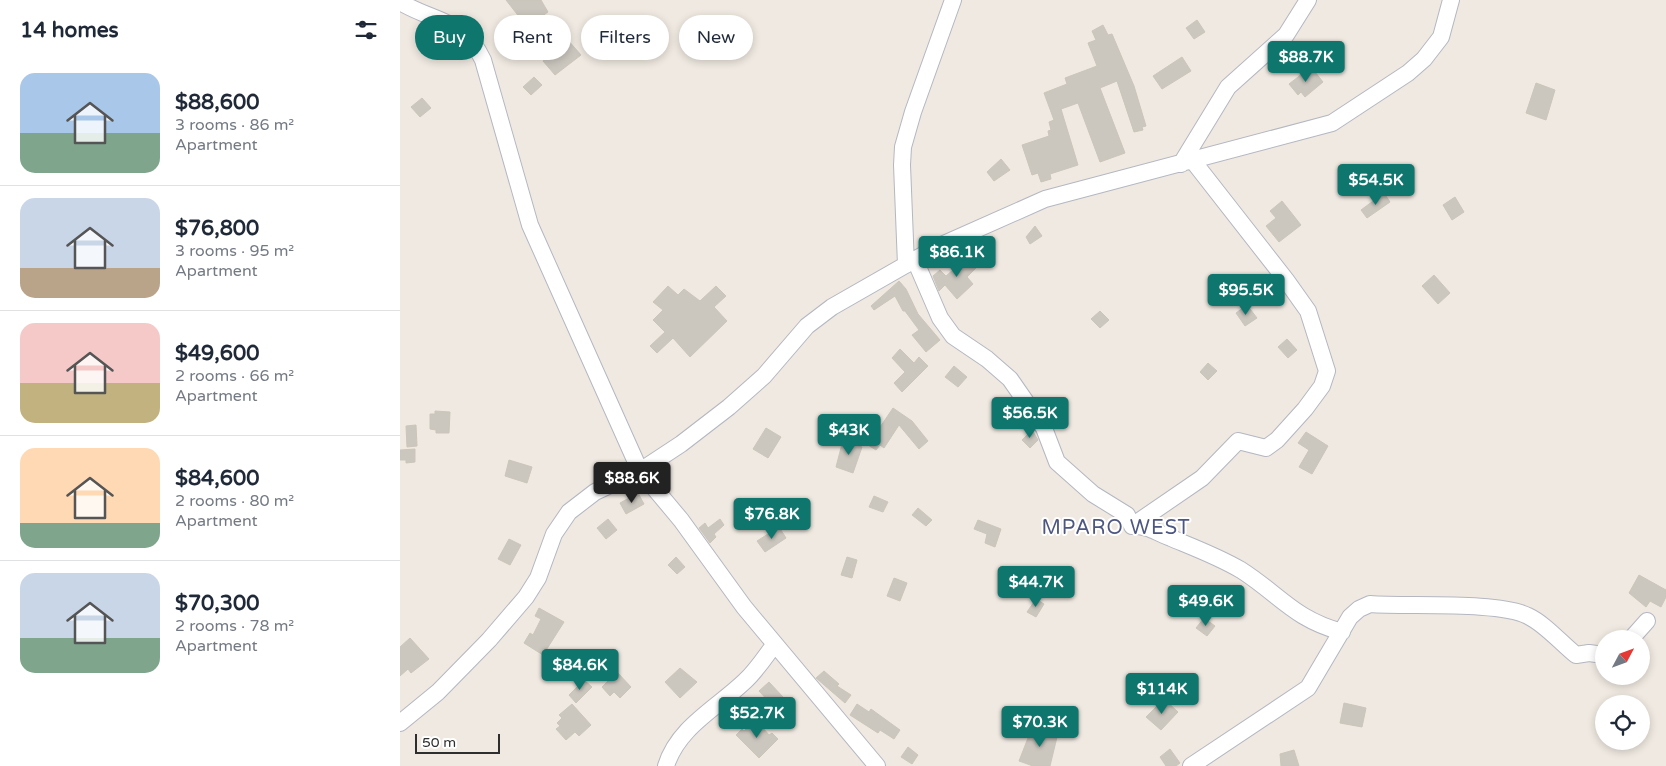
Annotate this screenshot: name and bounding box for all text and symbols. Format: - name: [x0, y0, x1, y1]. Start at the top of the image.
- chip: Buy: [415, 15, 484, 60]
- chip: Rent: [494, 15, 571, 60]
- chip: Filters: [581, 15, 669, 60]
- chip: New: [679, 15, 753, 60]
- icon: filters: [352, 16, 380, 44]
- text: 14 homes: [20, 18, 119, 43]
- pin: $88.7K: [1265, 41, 1347, 83]
- text: $88.7K: [1279, 47, 1333, 67]
- text: $88,600: [175, 90, 259, 115]
- icon: home: [60, 93, 120, 153]
- text: 3 rooms · 86 m²: [175, 115, 294, 135]
- text: Apartment: [175, 135, 258, 155]
- pin: $54.5K: [1335, 164, 1417, 206]
- text: $54.5K: [1349, 170, 1403, 190]
- text: $76,800: [175, 216, 259, 241]
- icon: home: [60, 218, 120, 278]
- pin: $86.1K: [916, 236, 998, 278]
- text: 3 rooms · 95 m²: [175, 241, 294, 261]
- text: $86.1K: [930, 242, 984, 262]
- text: Apartment: [175, 261, 258, 281]
- pin: $95.5K: [1205, 274, 1287, 316]
- text: $95.5K: [1219, 280, 1273, 300]
- text: $49,600: [175, 341, 259, 366]
- icon: home: [60, 343, 120, 403]
- text: 2 rooms · 66 m²: [175, 366, 294, 386]
- text: Apartment: [175, 386, 258, 406]
- pin: $56.5K: [989, 396, 1071, 439]
- text: $56.5K: [1003, 403, 1057, 423]
- pin: $43K: [819, 414, 879, 456]
- text: $43K: [829, 420, 869, 440]
- pin: $88.6K: [591, 462, 673, 504]
- text: $84,600: [175, 466, 259, 491]
- icon: home: [60, 468, 120, 528]
- text: $88.6K: [605, 468, 659, 488]
- text: 2 rooms · 80 m²: [175, 491, 294, 511]
- pin: $76.8K: [731, 498, 813, 540]
- text: $76.8K: [745, 504, 799, 524]
- text: Apartment: [175, 511, 258, 531]
- district label: MPARO WEST: [1041, 516, 1191, 540]
- pin: $44.7K: [995, 566, 1077, 608]
- text: $44.7K: [1009, 572, 1063, 592]
- pin: $49.6K: [1165, 584, 1247, 627]
- text: $70,300: [175, 591, 259, 616]
- text: $49.6K: [1179, 591, 1233, 611]
- icon: home: [60, 593, 120, 653]
- text: 2 rooms · 78 m²: [175, 616, 294, 636]
- north arrow: [1595, 630, 1650, 685]
- map controls: [1595, 630, 1650, 750]
- text: Apartment: [175, 636, 258, 656]
- pin: $84.6K: [539, 648, 621, 691]
- text: $84.6K: [553, 655, 607, 675]
- pin: $114K: [1127, 672, 1197, 715]
- text: $114K: [1137, 679, 1187, 699]
- button: locate: [1595, 695, 1650, 750]
- pin: $52.7K: [716, 696, 798, 739]
- text: $52.7K: [730, 703, 784, 723]
- pin: $70.3K: [999, 706, 1081, 748]
- text: $70.3K: [1013, 712, 1067, 732]
- scale bar: [415, 731, 500, 754]
- text: 50 m: [422, 734, 456, 751]

